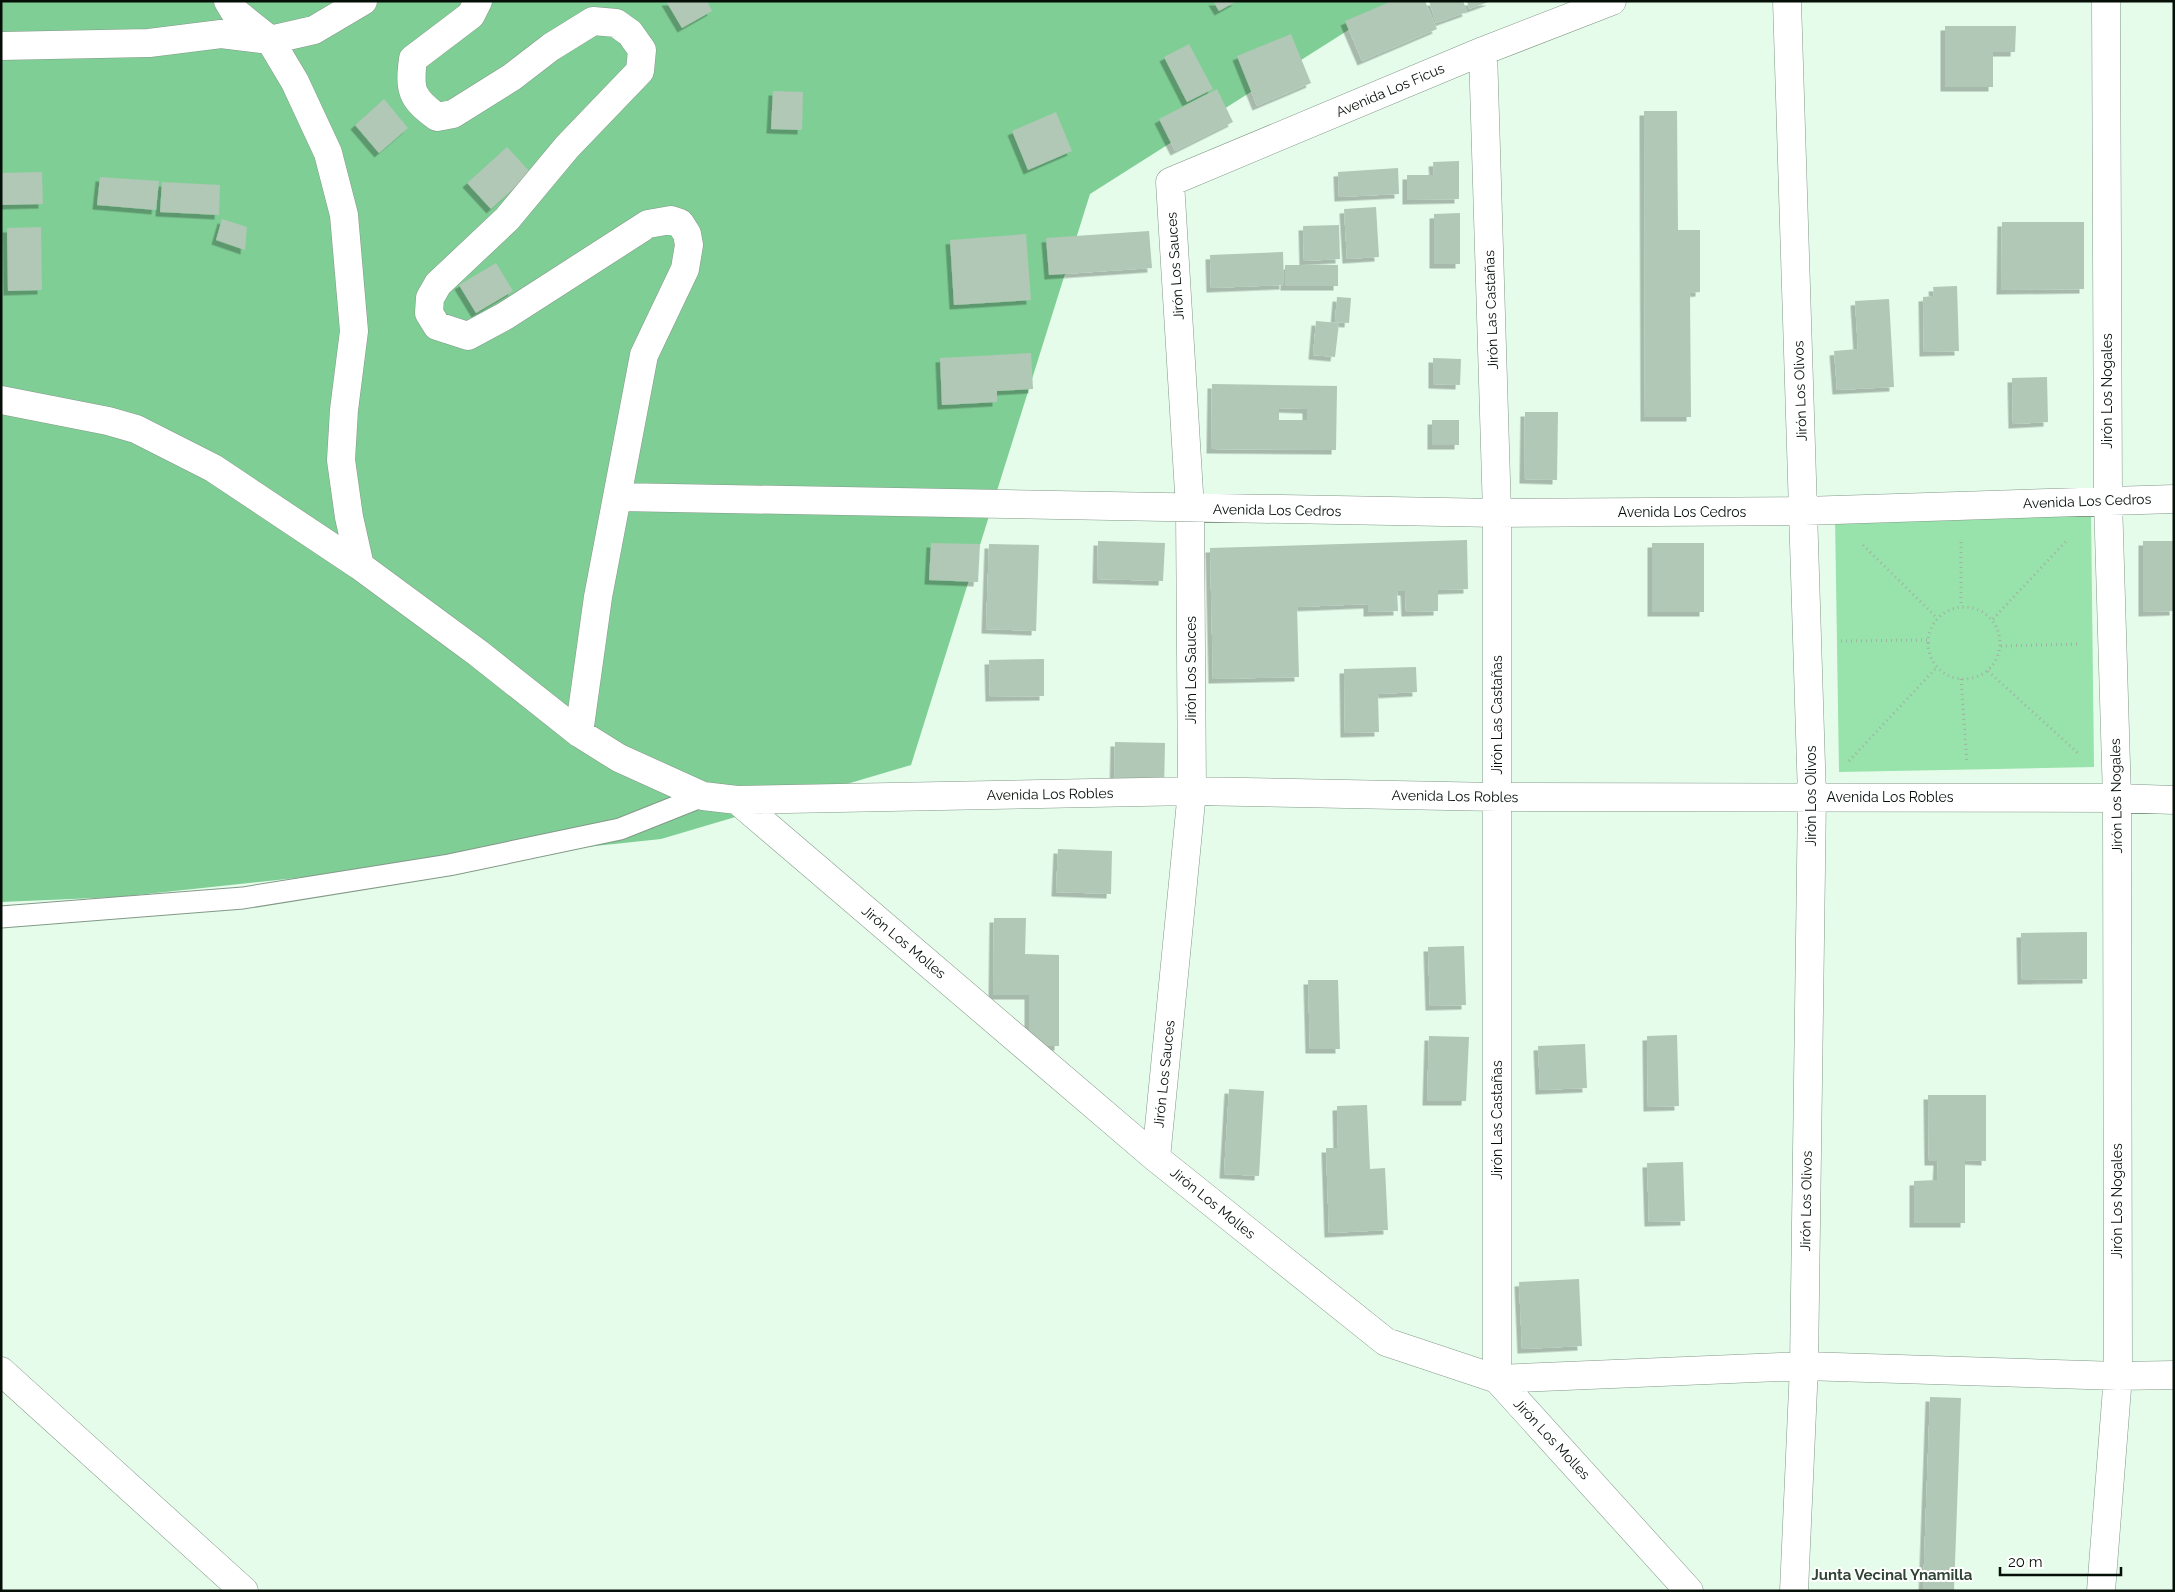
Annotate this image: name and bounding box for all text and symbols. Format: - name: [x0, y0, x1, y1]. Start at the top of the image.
- street label: Avenida Los Ficus: [1333, 60, 1447, 120]
- street label: Jirón Los Sauces: [1163, 211, 1187, 321]
- street label: Jirón Las Castañas: [1481, 250, 1501, 370]
- street label: Jirón Los Nogales: [2099, 333, 2115, 449]
- street label: Jirón Los Olivos: [1790, 340, 1810, 442]
- street label: Avenida Los Cedros: [2022, 491, 2152, 511]
- street label: Avenida Los Cedros: [1213, 501, 1342, 519]
- street label: Avenida Los Cedros: [1618, 504, 1747, 520]
- street label: Jirón Los Sauces: [1183, 616, 1199, 724]
- street label: Jirón Las Castañas: [1489, 655, 1505, 775]
- street label: Jirón Los Nogales: [2107, 738, 2125, 854]
- street label: Jirón Los Olivos: [1803, 745, 1819, 846]
- street label: Avenida Los Robles: [986, 785, 1114, 803]
- street label: Avenida Los Robles: [1391, 787, 1519, 805]
- street label: Avenida Los Robles: [1827, 789, 1954, 805]
- street label: Jirón Los Molles: [859, 902, 949, 982]
- street label: Jirón Los Sauces: [1150, 1019, 1178, 1129]
- street label: Jirón Las Castañas: [1489, 1060, 1505, 1180]
- street label: Jirón Los Nogales: [2109, 1143, 2125, 1259]
- street label: Jirón Los Olivos: [1797, 1150, 1815, 1252]
- street label: Jirón Los Molles: [1167, 1164, 1259, 1242]
- street label: Jirón Los Molles: [1511, 1395, 1594, 1483]
- scale bar: [2000, 1544, 2121, 1576]
- text: 20 m: [2008, 1553, 2043, 1571]
- district label: Junta Vecinal Ynamilla: [1812, 1566, 1973, 1584]

